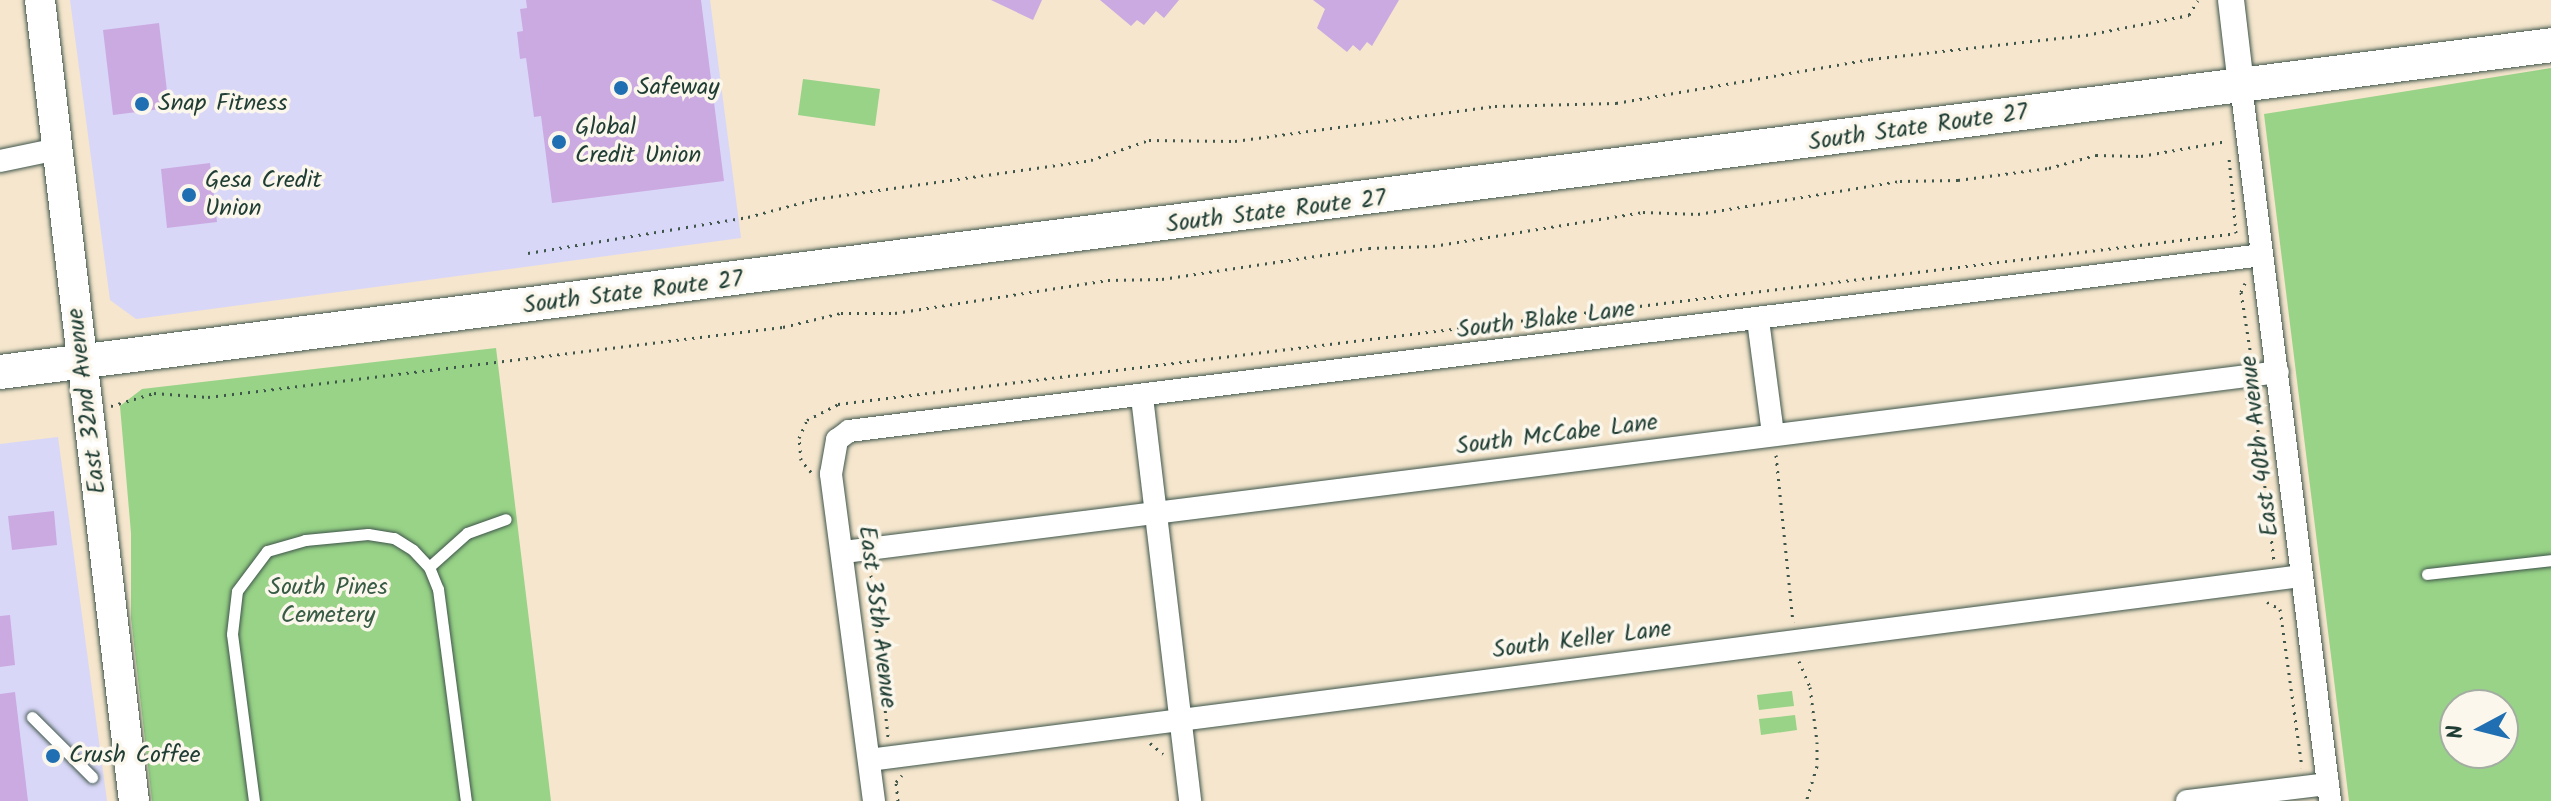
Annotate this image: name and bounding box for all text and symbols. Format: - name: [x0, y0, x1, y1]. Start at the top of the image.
- place label: Safeway: [637, 74, 719, 102]
- marker: Safeway: [612, 79, 630, 97]
- place label: Snap Fitness: [158, 90, 287, 118]
- marker: Snap Fitness: [133, 95, 151, 113]
- street label: South State Route 27: [1807, 98, 2029, 158]
- place label: Global Credit Union: [575, 114, 701, 170]
- marker: Global Credit Union: [550, 133, 568, 151]
- place label: Gesa Credit Union: [205, 167, 322, 223]
- street label: South State Route 27: [1165, 184, 1387, 240]
- marker: Gesa Credit Union: [180, 186, 198, 204]
- street label: South State Route 27: [522, 265, 744, 321]
- street label: South Blake Lane: [1455, 295, 1637, 345]
- street label: East 32nd Avenue: [61, 306, 113, 496]
- street label: East 40th Avenue: [2235, 354, 2285, 538]
- street label: South McCabe Lane: [1454, 408, 1660, 462]
- street label: East 35th Avenue: [852, 524, 902, 710]
- park label: South Pines Cemetery: [268, 574, 388, 630]
- street label: South Keller Lane: [1491, 615, 1673, 665]
- north arrow: [2439, 689, 2519, 769]
- text: N: [2438, 723, 2475, 741]
- place label: Crush Coffee: [69, 742, 200, 770]
- marker: Crush Coffee: [44, 747, 62, 765]

